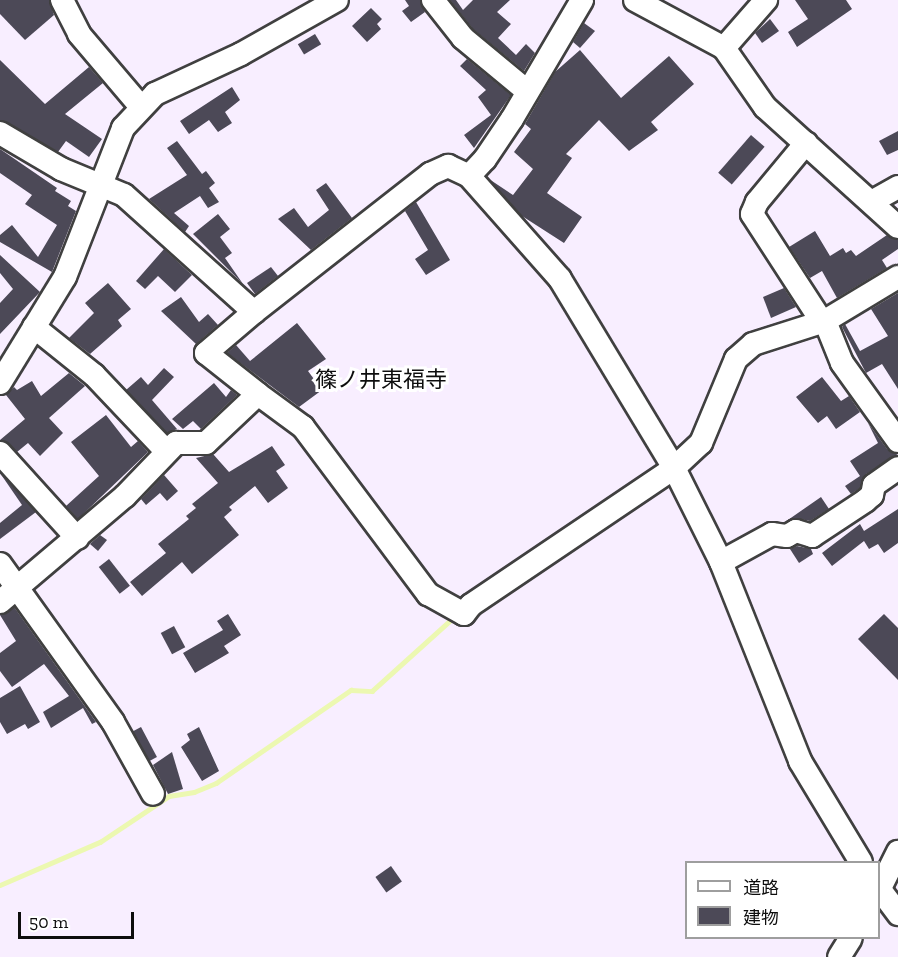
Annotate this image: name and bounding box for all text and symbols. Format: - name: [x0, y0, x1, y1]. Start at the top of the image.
- district label: 篠ノ井東福寺: [315, 367, 447, 393]
- legend: [685, 861, 880, 939]
- text: 道路: [743, 877, 779, 899]
- scale bar: [21, 900, 136, 938]
- text: 建物: [743, 907, 779, 929]
- text: 50 m: [29, 911, 68, 933]

